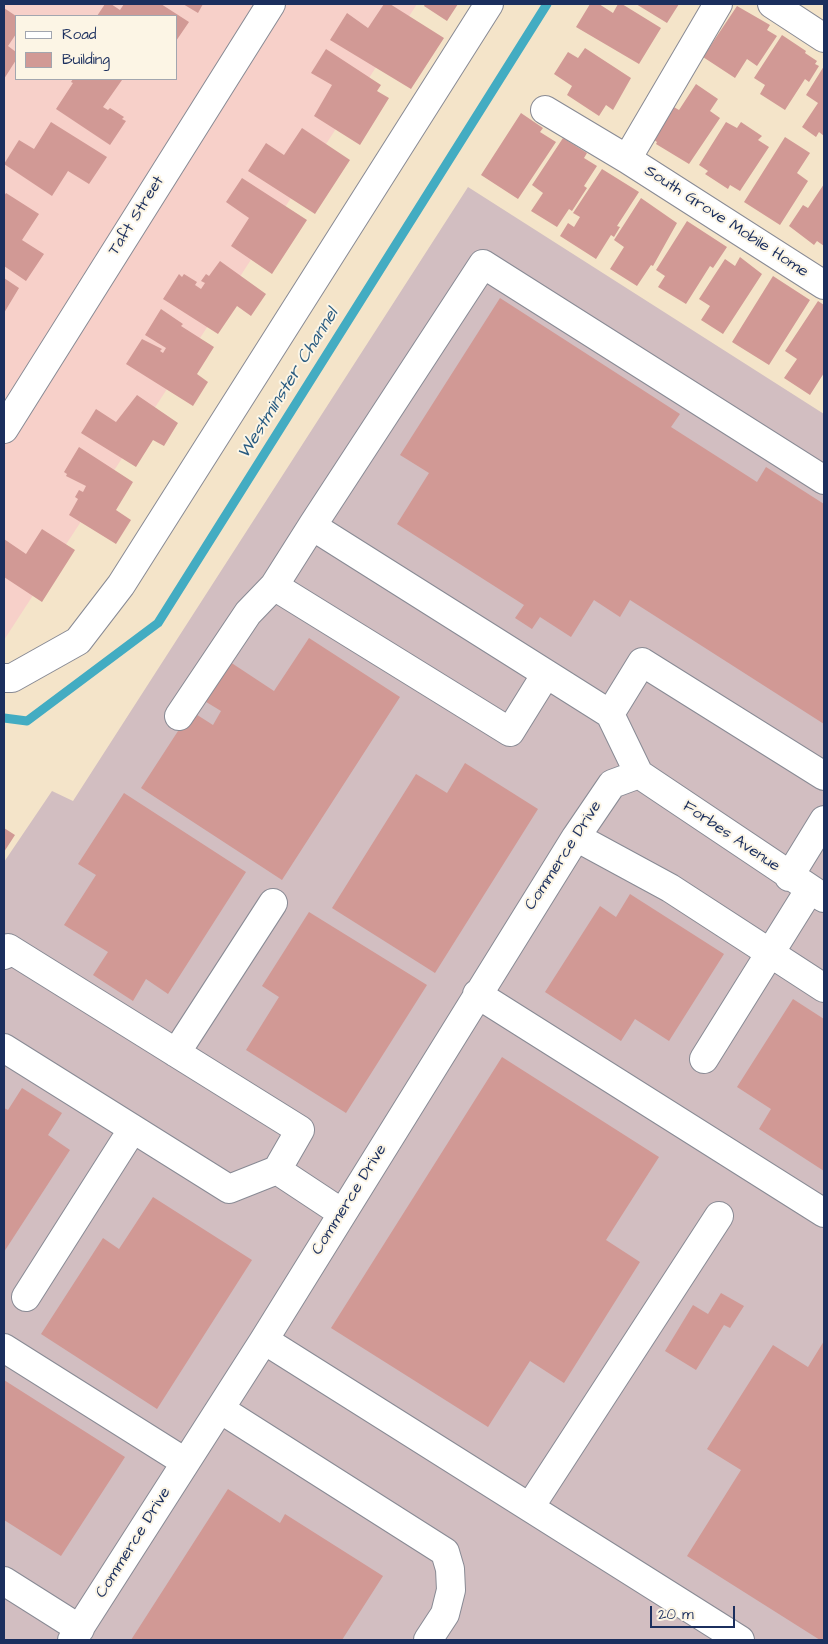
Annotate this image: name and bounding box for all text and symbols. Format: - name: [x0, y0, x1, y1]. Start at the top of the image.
- legend: [15, 15, 178, 80]
- text: Road: [62, 24, 96, 45]
- text: Building: [62, 49, 110, 70]
- street label: South Grove Mobile Home: [640, 162, 812, 282]
- street label: Taft Street: [105, 173, 169, 259]
- water label: Westminster Channel: [234, 305, 344, 463]
- street label: Forbes Avenue: [679, 797, 783, 877]
- street label: Commerce Drive: [522, 798, 606, 914]
- street label: Commerce Drive: [308, 1141, 392, 1259]
- street label: Commerce Drive: [92, 1484, 176, 1602]
- scale bar: [653, 1596, 738, 1628]
- text: 20 m: [658, 1604, 694, 1625]

